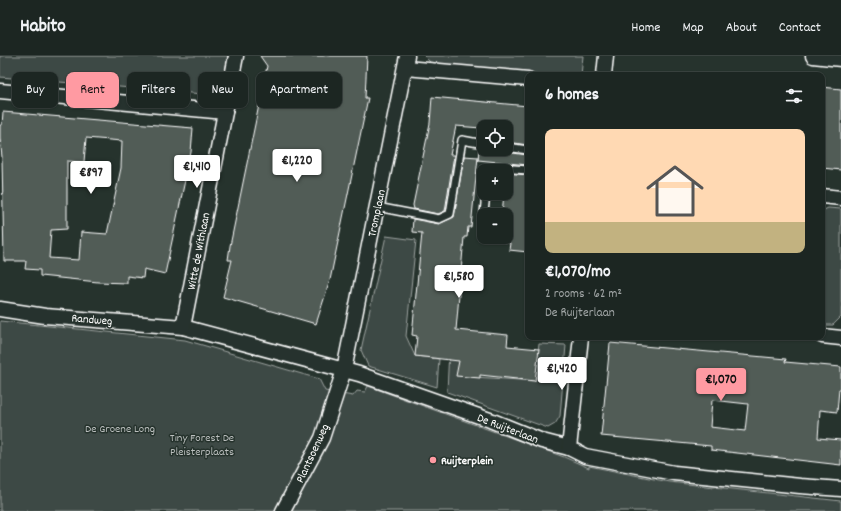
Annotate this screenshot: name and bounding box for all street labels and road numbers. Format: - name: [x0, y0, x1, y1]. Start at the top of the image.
- street label: Tromplaan: [364, 188, 391, 239]
- street label: Witte de Withlaan: [184, 211, 215, 291]
- street label: Randweg: [71, 310, 113, 331]
- street label: De Ruijterlaan: [474, 410, 541, 449]
- street label: Plantsoenweg: [292, 421, 334, 486]

